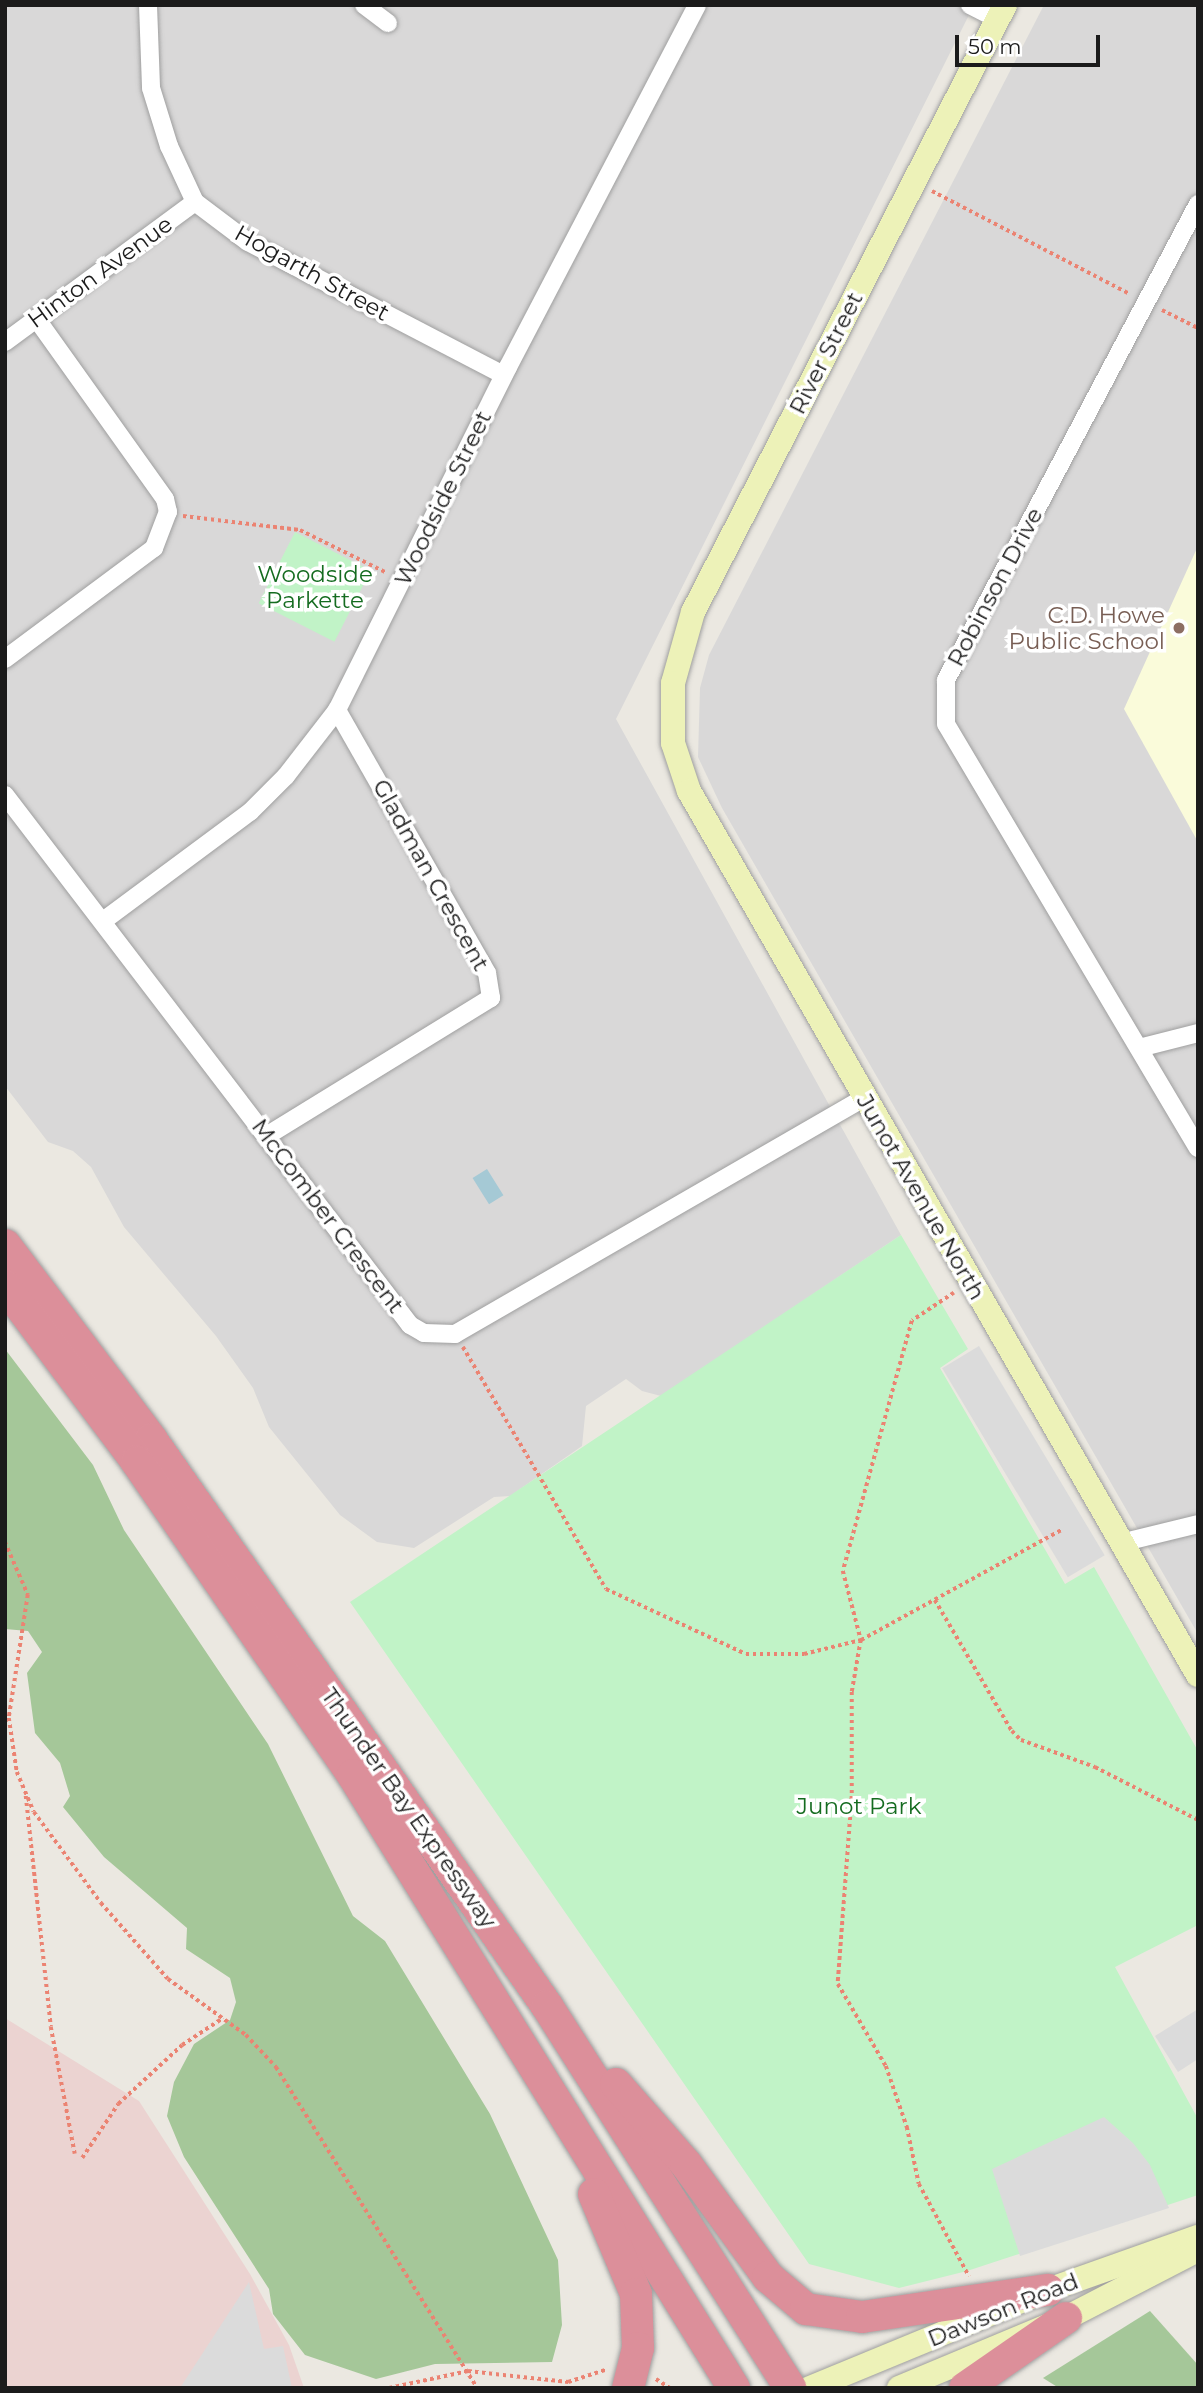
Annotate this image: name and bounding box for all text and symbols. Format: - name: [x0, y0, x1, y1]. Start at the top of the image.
- scale bar: [958, 21, 1103, 65]
- text: 50 m: [968, 34, 1022, 59]
- street label: Hinton Avenue: [22, 210, 178, 334]
- street label: Hogarth Street: [230, 219, 394, 327]
- street label: River Street: [783, 287, 869, 419]
- street label: Woodside Street: [389, 406, 497, 590]
- street label: Robinson Drive: [942, 503, 1048, 671]
- park label: Woodside Parkette: [257, 560, 373, 614]
- place label: C.D. Howe Public School: [1009, 601, 1165, 655]
- marker: C.D. Howe Public School: [1171, 620, 1187, 636]
- street label: Gladman Crescent: [367, 774, 495, 976]
- street label: Junot Avenue North: [851, 1089, 991, 1305]
- street label: McComber Crescent: [246, 1113, 410, 1319]
- street label: Thunder Bay Expressway: [315, 1683, 503, 1933]
- park label: Junot Park: [797, 1792, 921, 1820]
- street label: Dawson Road: [924, 2267, 1082, 2353]

